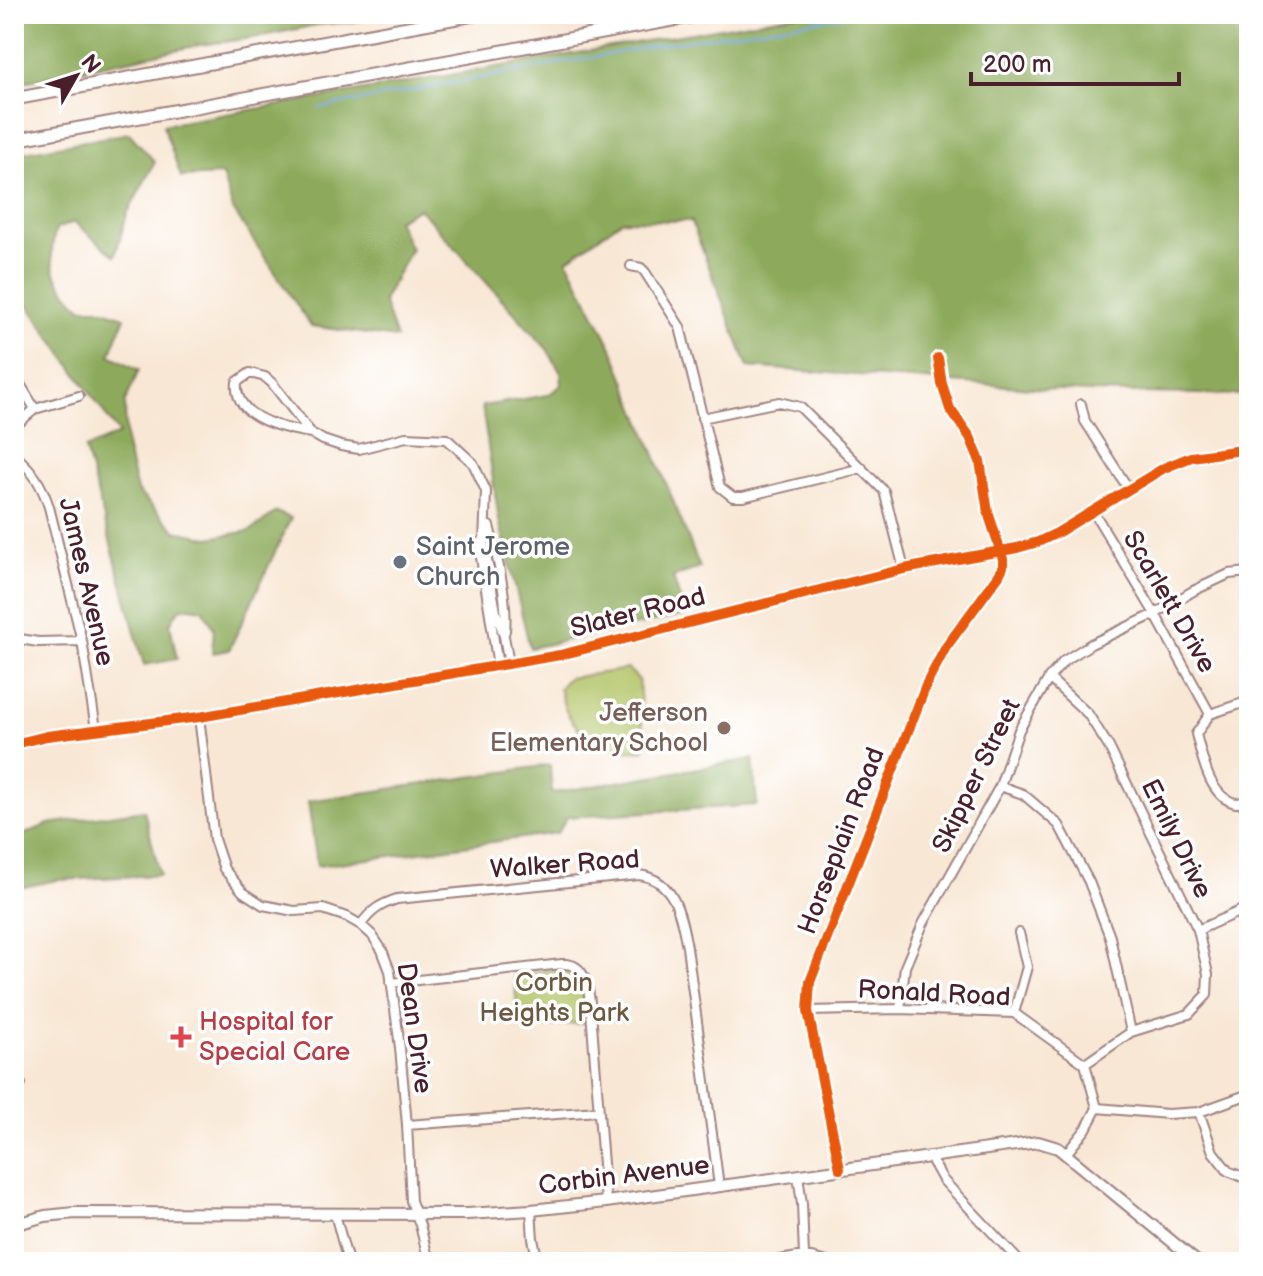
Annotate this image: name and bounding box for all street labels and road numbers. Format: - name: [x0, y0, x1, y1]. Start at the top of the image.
- street label: James Avenue: [52, 495, 120, 669]
- street label: Scarlett Drive: [1116, 525, 1222, 679]
- street label: Slater Road: [567, 581, 709, 645]
- street label: Skipper Street: [926, 694, 1028, 858]
- street label: Horseplain Road: [792, 743, 892, 939]
- street label: Emily Drive: [1134, 774, 1218, 904]
- street label: Walker Road: [489, 844, 641, 886]
- street label: Dean Drive: [389, 961, 439, 1095]
- street label: Ronald Road: [857, 975, 1011, 1013]
- street label: Corbin Avenue: [537, 1150, 711, 1202]

